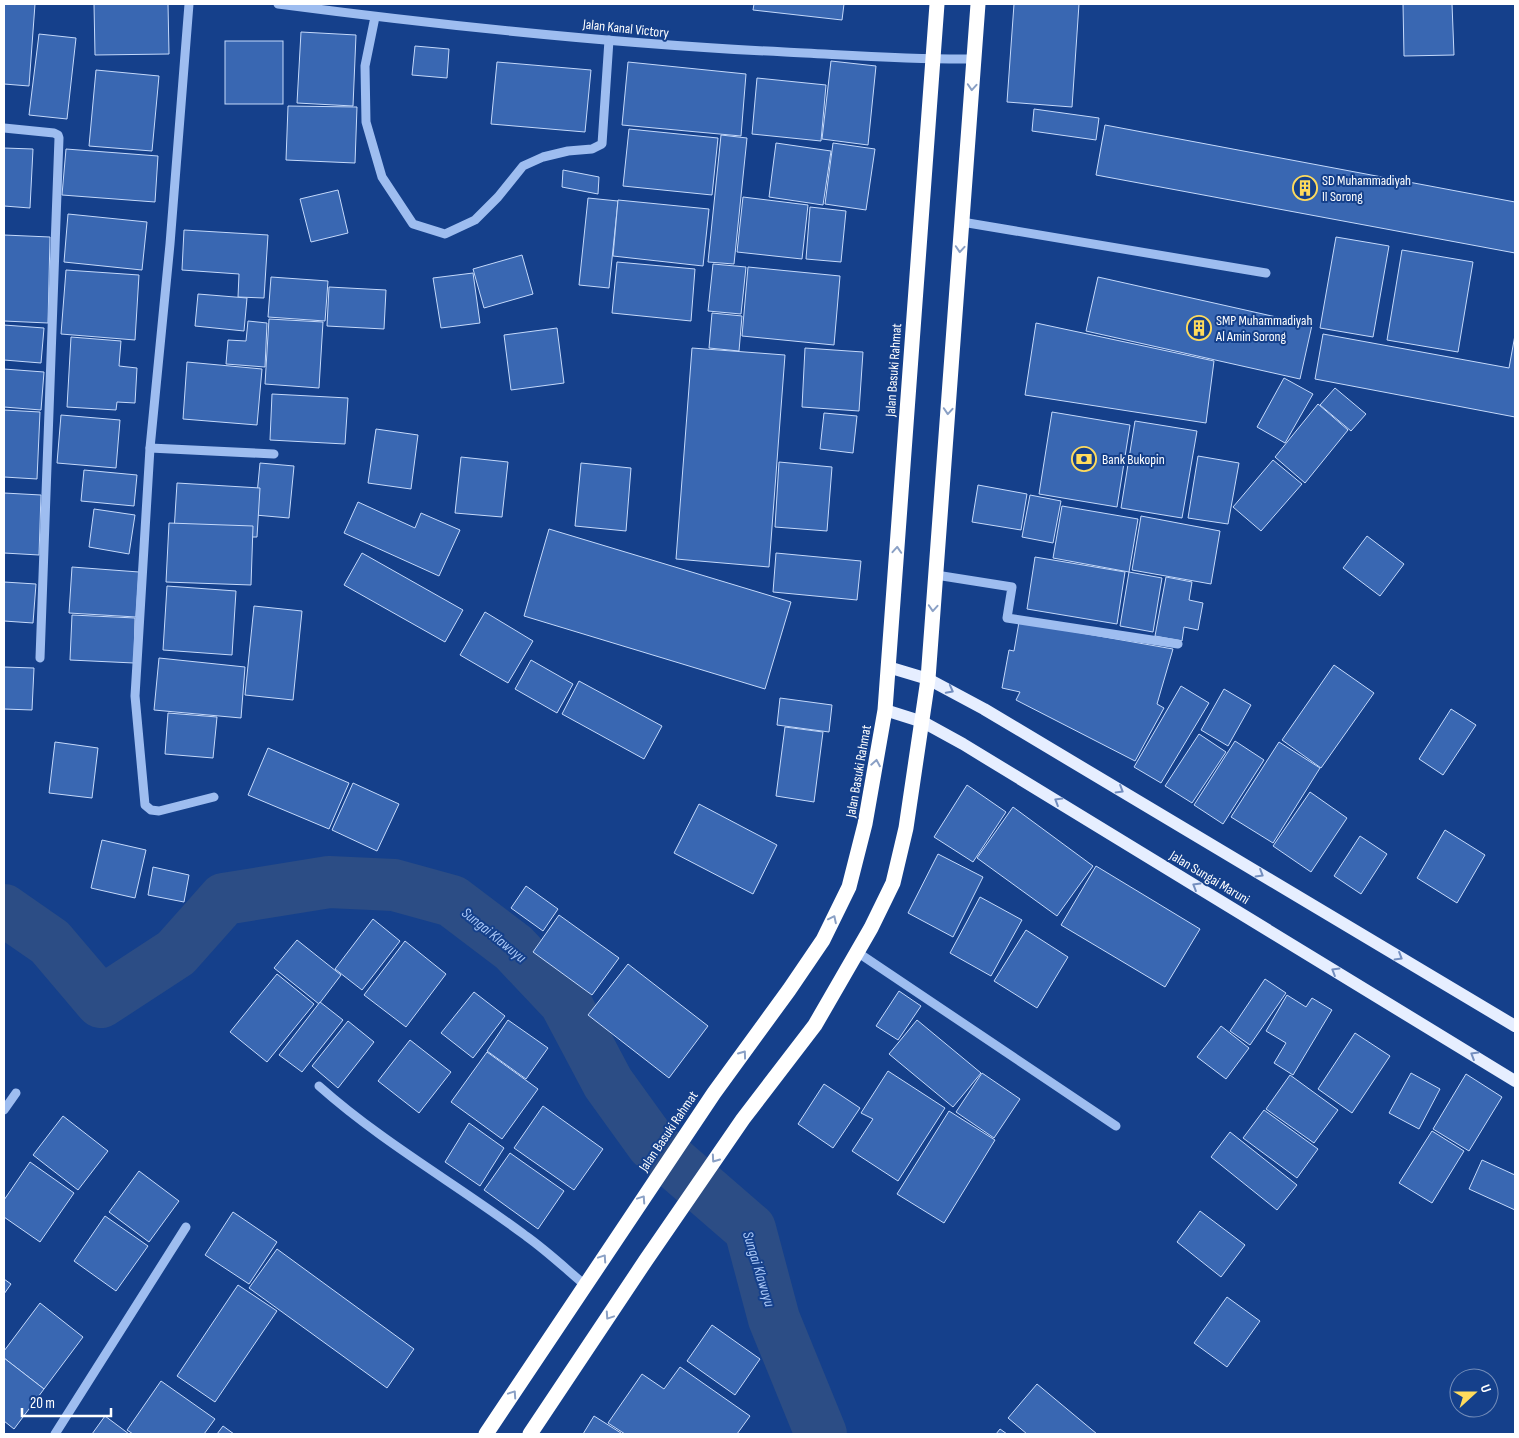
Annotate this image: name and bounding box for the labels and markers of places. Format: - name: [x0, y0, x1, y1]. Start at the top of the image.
- place label: SD Muhammadiyah II Sorong: [1322, 172, 1411, 205]
- building icon: SD Muhammadiyah II Sorong: [1292, 175, 1318, 201]
- place label: SMP Muhammadiyah Al Amin Sorong: [1215, 312, 1312, 345]
- building icon: SMP Muhammadiyah Al Amin Sorong: [1186, 315, 1212, 341]
- bank icon: Bank Bukopin: [1071, 446, 1097, 472]
- place label: Bank Bukopin: [1102, 451, 1165, 468]

